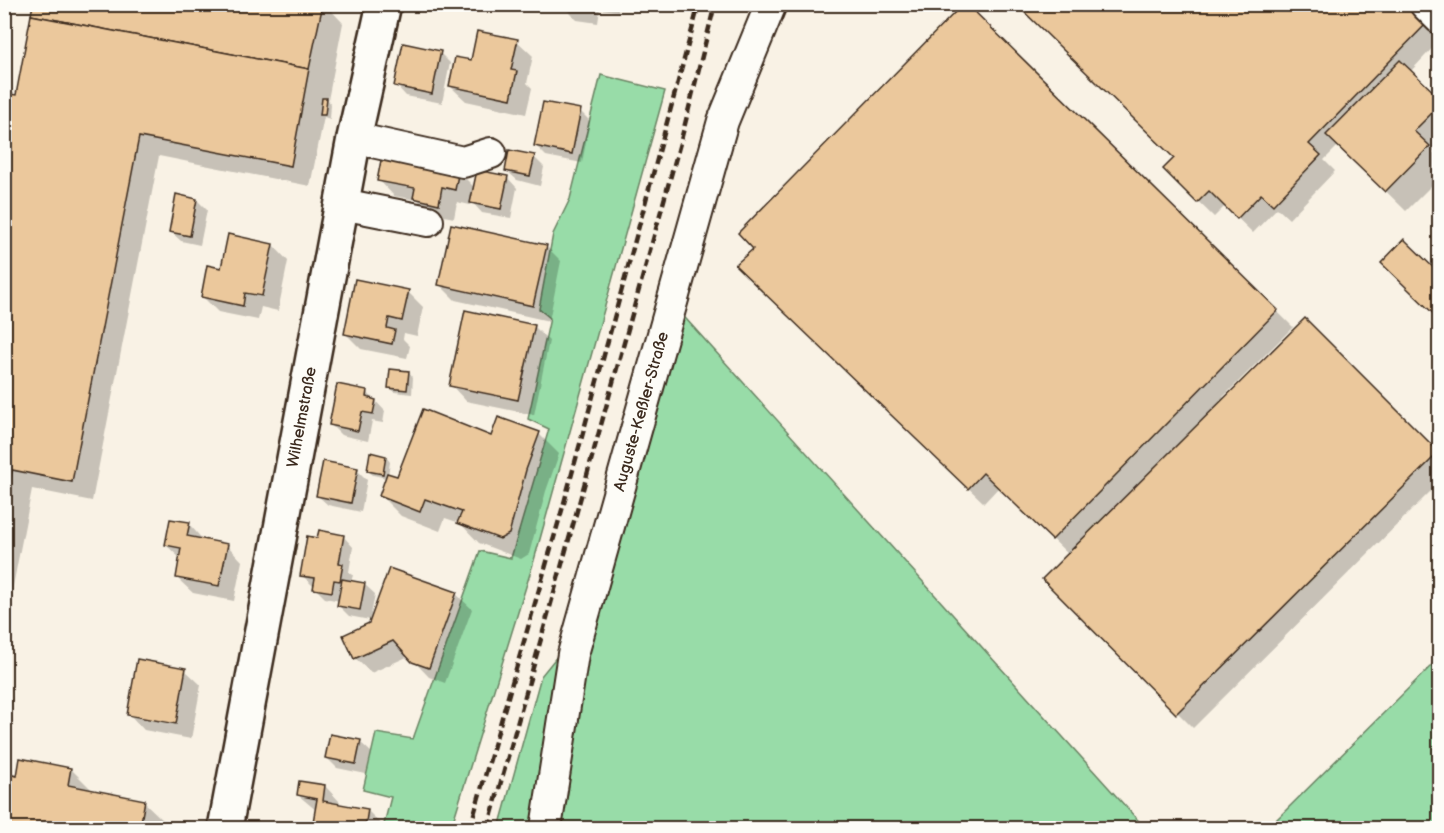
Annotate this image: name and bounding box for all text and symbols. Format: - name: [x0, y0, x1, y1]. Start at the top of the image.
- street label: Auguste-Keßler-Straße: [610, 329, 673, 493]
- street label: Wilhelmstraße: [283, 365, 321, 469]

